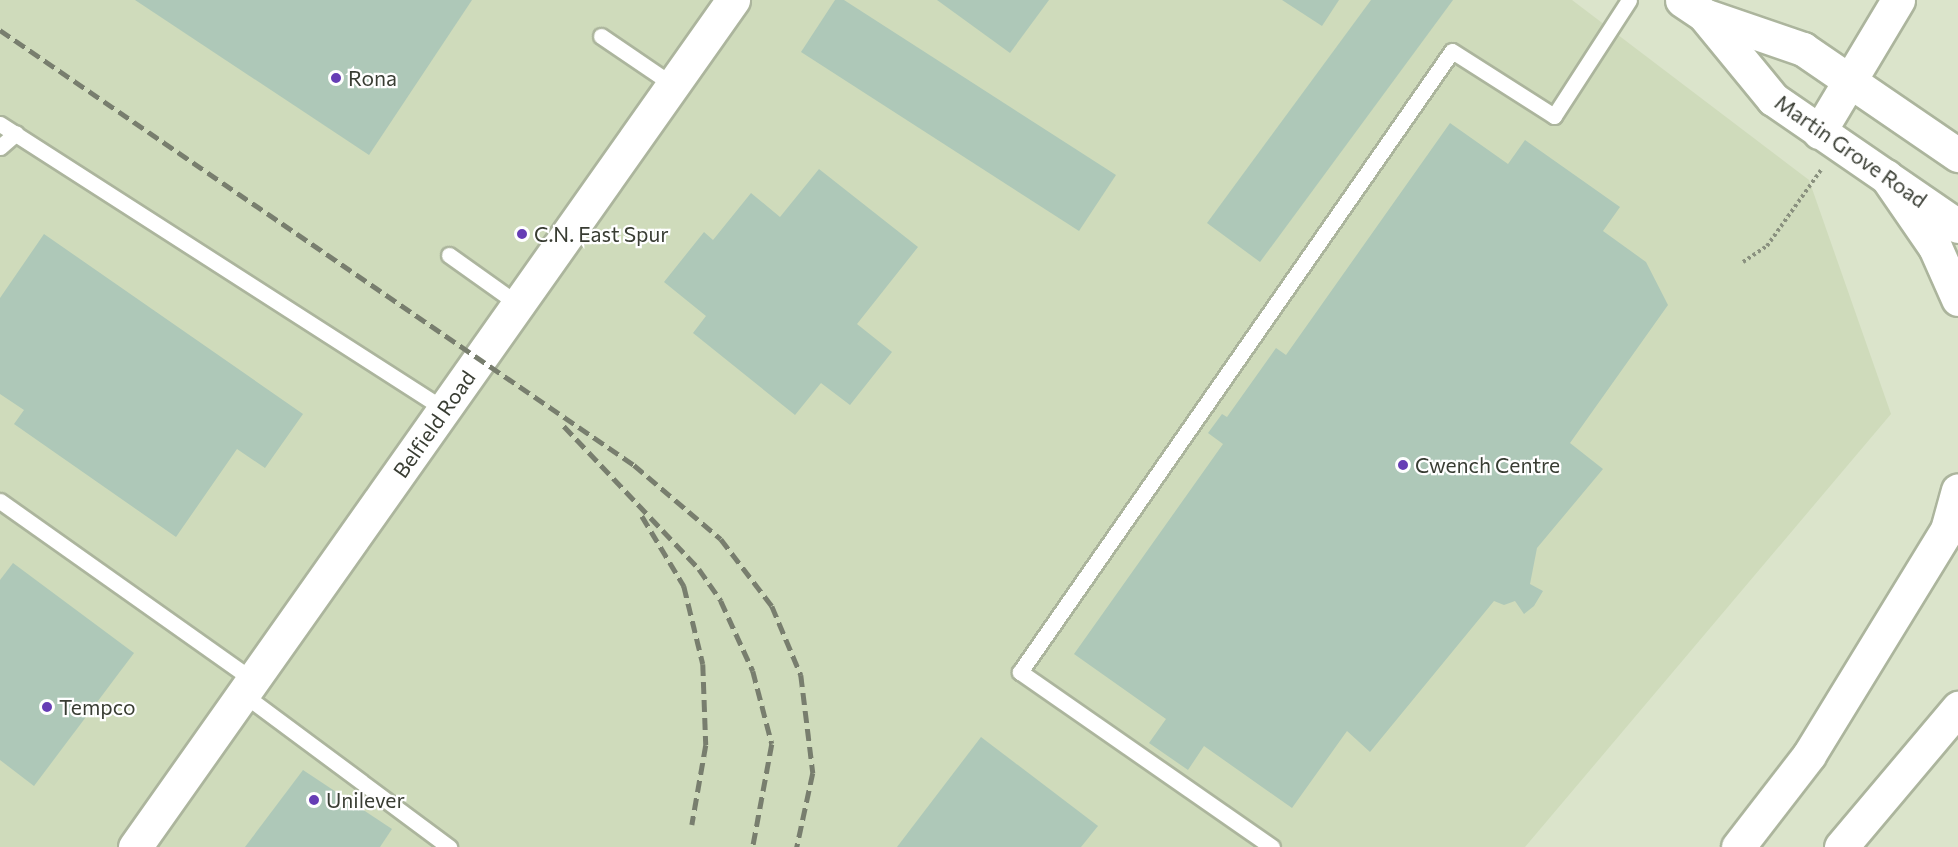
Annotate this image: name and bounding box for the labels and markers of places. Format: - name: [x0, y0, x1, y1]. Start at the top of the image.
- place label: Rona: [348, 65, 397, 91]
- marker: Rona: [329, 71, 343, 85]
- place label: C.N. East Spur: [534, 221, 669, 247]
- marker: C.N. East Spur: [515, 227, 529, 241]
- place label: Cwench Centre: [1415, 452, 1560, 478]
- marker: Cwench Centre: [1396, 458, 1410, 472]
- place label: Tempco: [59, 694, 136, 720]
- marker: Tempco: [40, 700, 54, 714]
- place label: Unilever: [326, 787, 405, 813]
- marker: Unilever: [307, 793, 321, 807]

